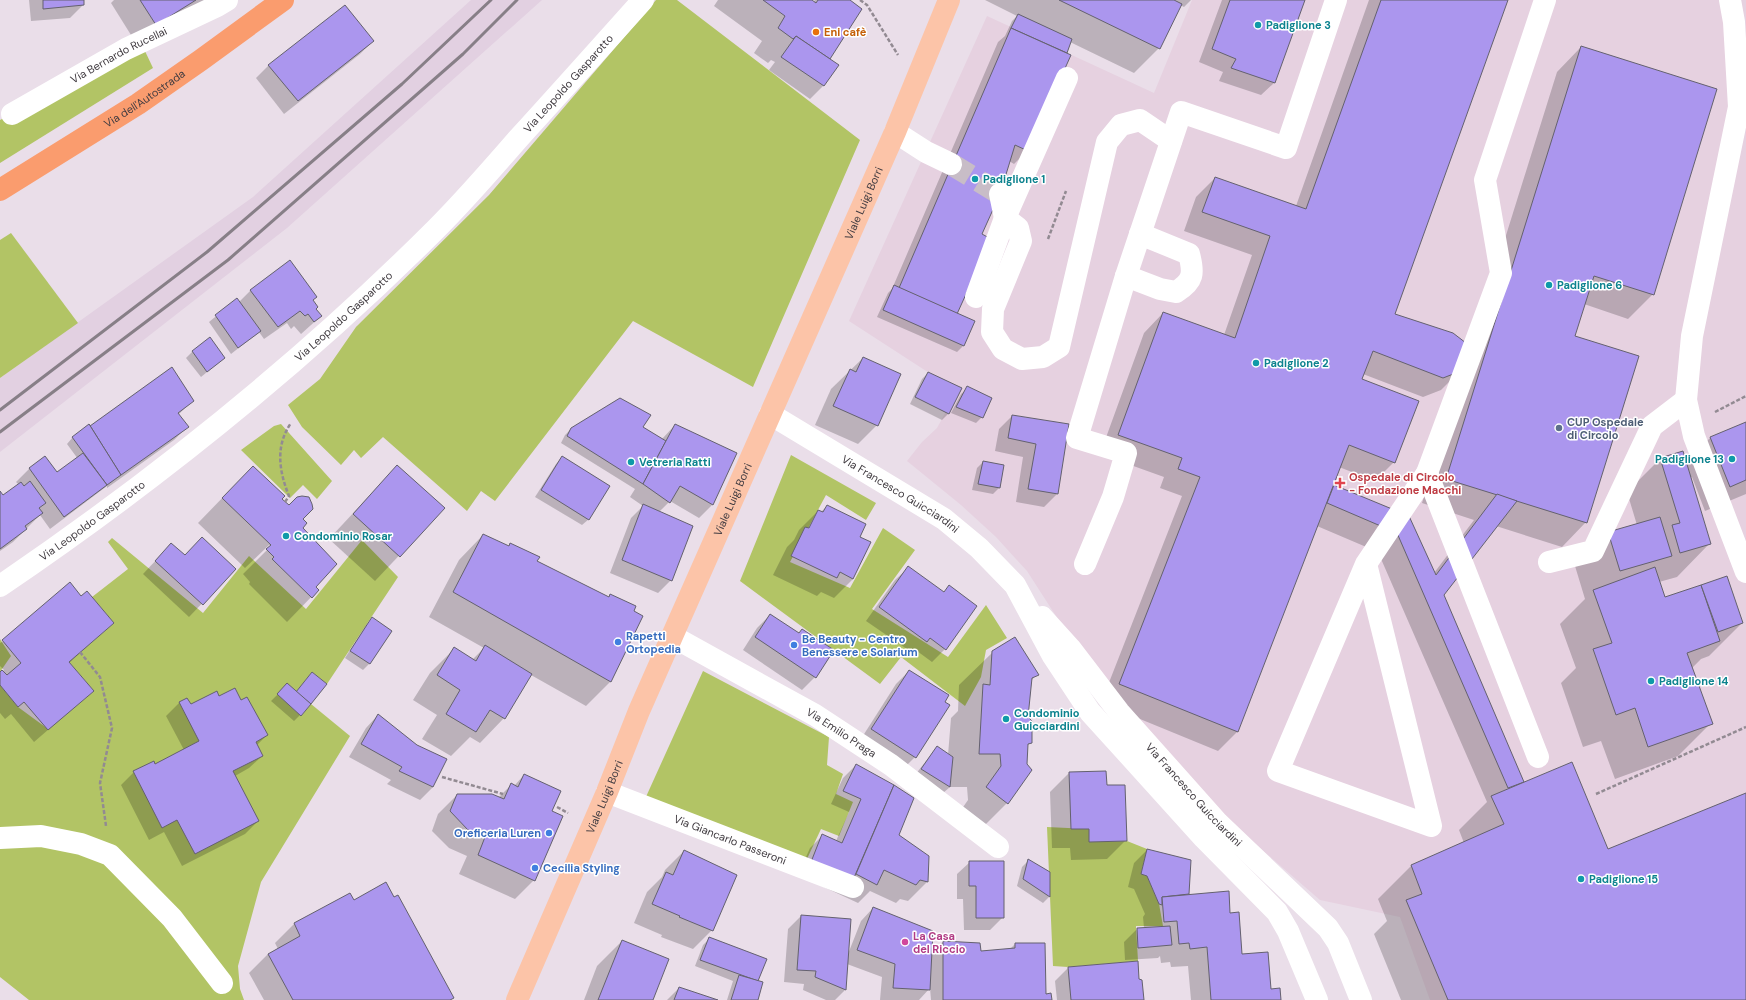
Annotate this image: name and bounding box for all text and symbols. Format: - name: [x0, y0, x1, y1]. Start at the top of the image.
- place label: Padiglione 3: [1266, 18, 1331, 32]
- marker: Padiglione 3: [1253, 20, 1263, 30]
- street label: Via Bernardo Rucellai: [68, 24, 169, 86]
- place label: Eni cafè: [824, 25, 867, 39]
- marker: Eni cafè: [811, 27, 821, 37]
- street label: Via Leopoldo Gasparotto: [520, 31, 616, 135]
- street label: Via dell'Autostrada: [101, 66, 188, 131]
- street label: Viale Luigi Borri: [841, 165, 886, 242]
- place label: Padiglione 1: [983, 172, 1045, 186]
- marker: Padiglione 1: [970, 174, 980, 184]
- street label: Via Leopoldo Gasparotto: [292, 268, 395, 364]
- place label: Padiglione 6: [1557, 278, 1622, 292]
- marker: Padiglione 6: [1544, 280, 1554, 290]
- place label: Padiglione 2: [1264, 356, 1329, 370]
- marker: Padiglione 2: [1251, 358, 1261, 368]
- place label: CUP Ospedale di Circolo: [1567, 415, 1644, 442]
- marker: CUP Ospedale di Circolo: [1554, 423, 1564, 433]
- street label: Via Francesco Guicciardini: [839, 452, 962, 536]
- place label: Padiglione 13: [1655, 452, 1724, 466]
- marker: Padiglione 13: [1727, 454, 1737, 464]
- place label: Vetreria Ratti: [639, 455, 711, 469]
- marker: Vetreria Ratti: [626, 457, 636, 467]
- street label: Viale Luigi Borri: [710, 461, 755, 538]
- place label: Ospedale di Circolo - Fondazione Macchi: [1349, 470, 1461, 497]
- street label: Via Leopoldo Gasparotto: [37, 477, 148, 564]
- marker: Ospedale di Circolo - Fondazione Macchi: [1334, 477, 1346, 489]
- place label: Condominio Rosar: [294, 529, 393, 543]
- marker: Condominio Rosar: [281, 531, 291, 541]
- place label: Rapetti Ortopedia: [626, 629, 681, 656]
- place label: Be Beauty - Centro Benessere e Solarium: [802, 632, 918, 659]
- marker: Rapetti Ortopedia: [613, 637, 623, 647]
- marker: Be Beauty - Centro Benessere e Solarium: [789, 640, 799, 650]
- place label: Padiglione 14: [1659, 674, 1728, 688]
- marker: Padiglione 14: [1646, 676, 1656, 686]
- street label: Via Emilio Praga: [804, 705, 879, 760]
- place label: Condominio Guicciardini: [1014, 706, 1080, 733]
- marker: Condominio Guicciardini: [1001, 714, 1011, 724]
- street label: Via Francesco Guicciardini: [1143, 740, 1245, 849]
- street label: Viale Luigi Borri: [583, 758, 626, 836]
- street label: Via Giancarlo Passeroni: [672, 812, 788, 868]
- place label: Oreficeria Luren: [454, 826, 541, 840]
- marker: Oreficeria Luren: [544, 828, 554, 838]
- place label: Cecilia Styling: [543, 861, 620, 875]
- marker: Cecilia Styling: [530, 863, 540, 873]
- place label: Padiglione 15: [1589, 872, 1658, 886]
- marker: Padiglione 15: [1576, 874, 1586, 884]
- place label: La Casa del Riccio: [913, 929, 966, 956]
- marker: La Casa del Riccio: [900, 937, 910, 947]

